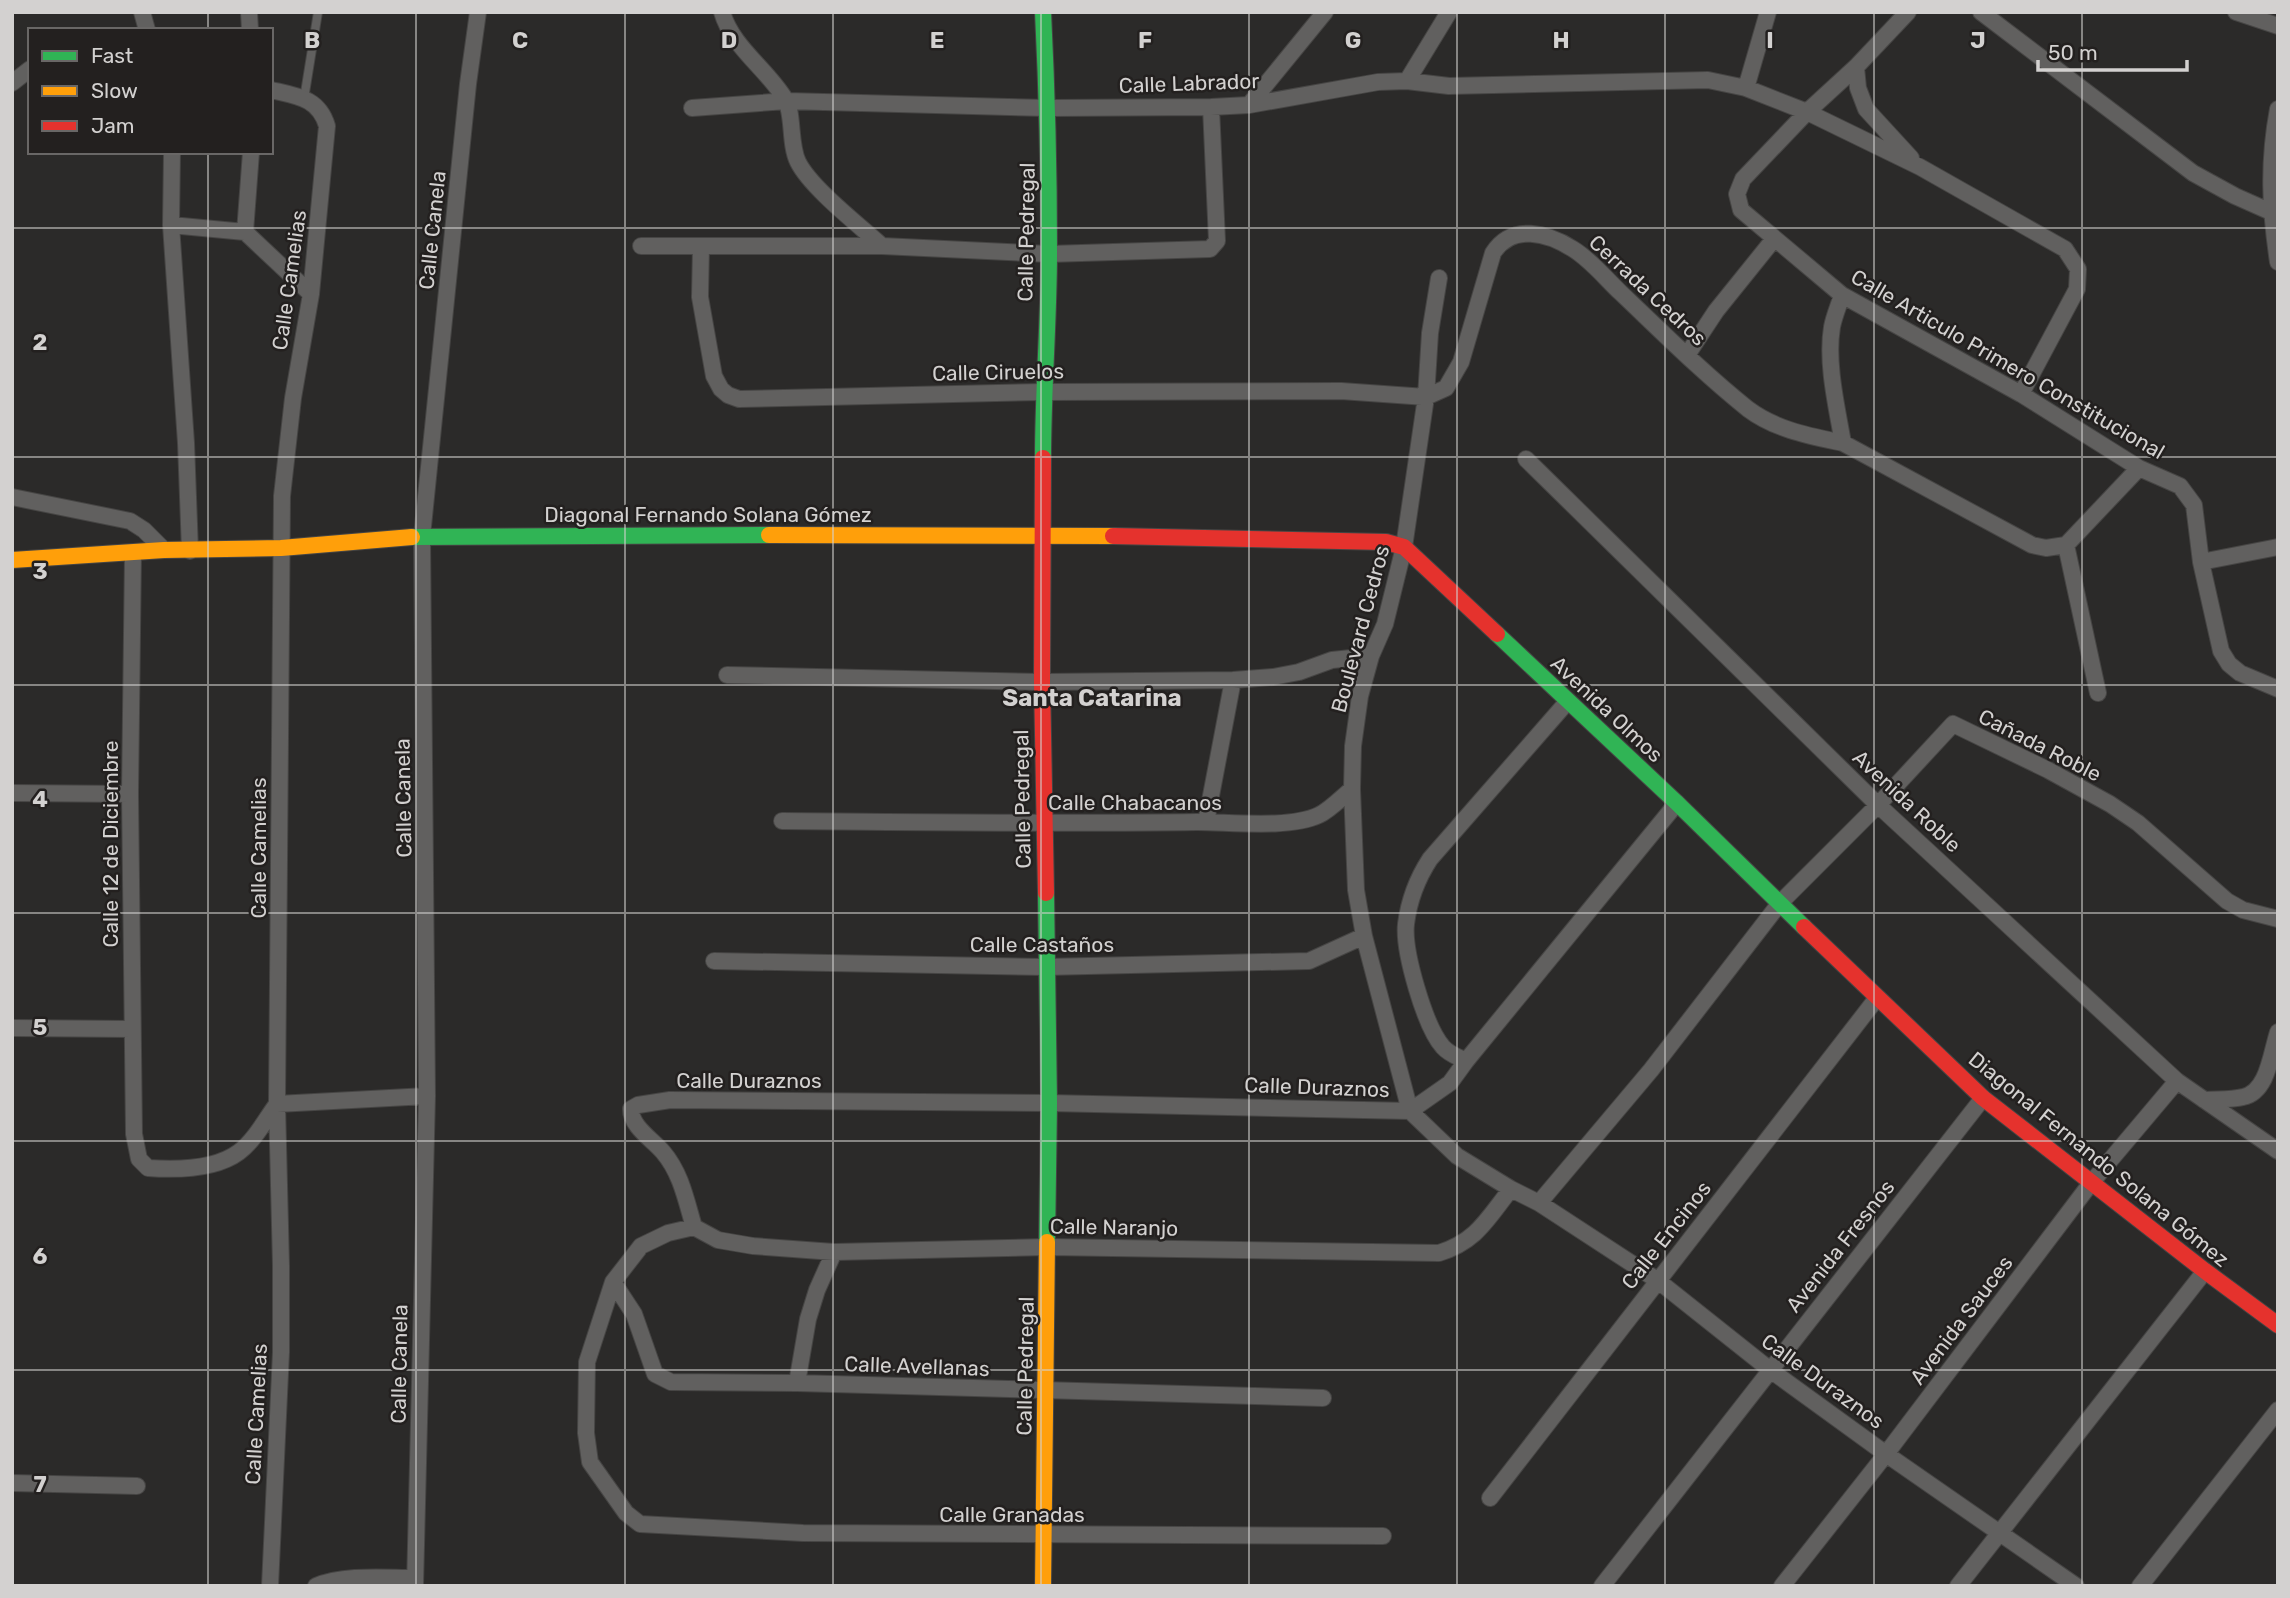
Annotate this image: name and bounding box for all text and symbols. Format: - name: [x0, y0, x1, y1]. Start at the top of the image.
- text: B: [304, 26, 320, 54]
- text: C: [512, 26, 528, 54]
- text: D: [721, 26, 737, 54]
- text: E: [930, 26, 944, 54]
- text: F: [1138, 26, 1152, 54]
- text: G: [1345, 26, 1361, 54]
- text: H: [1552, 26, 1570, 54]
- text: I: [1766, 26, 1774, 54]
- text: J: [1970, 26, 1986, 54]
- legend: [28, 28, 273, 154]
- scale bar: [2038, 28, 2187, 72]
- text: 50 m: [2048, 40, 2098, 65]
- text: Fast: [91, 43, 133, 68]
- street label: Calle Labrador: [1118, 68, 1260, 98]
- text: Slow: [91, 78, 138, 103]
- text: Jam: [91, 113, 135, 138]
- street label: Calle Pedregal: [1012, 162, 1040, 302]
- street label: Calle Canela: [413, 169, 451, 291]
- street label: Calle Camelias: [267, 208, 311, 352]
- street label: Cerrada Cedros: [1584, 229, 1712, 351]
- street label: Calle Articulo Primero Constitucional: [1847, 264, 2169, 464]
- text: 2: [33, 328, 47, 356]
- street label: Calle Ciruelos: [932, 358, 1064, 386]
- street label: Diagonal Fernando Solana Gómez: [544, 502, 872, 527]
- street label: Boulevard Cedros: [1326, 543, 1394, 715]
- text: 3: [32, 557, 48, 585]
- street label: Avenida Olmos: [1546, 651, 1668, 767]
- district label: Santa Catarina: [1002, 684, 1182, 712]
- street label: Cañada Roble: [1975, 703, 2105, 787]
- street label: Calle Pedregal: [1008, 729, 1036, 869]
- street label: Calle Canela: [389, 738, 417, 858]
- street label: Calle 12 de Diciembre: [98, 740, 123, 948]
- street label: Avenida Roble: [1848, 745, 1966, 857]
- street label: Calle Camelias: [246, 777, 271, 919]
- text: 4: [32, 785, 48, 813]
- street label: Calle Chabacanos: [1048, 790, 1222, 815]
- street label: Calle Castaños: [970, 932, 1114, 957]
- text: 5: [33, 1013, 48, 1041]
- street label: Diagonal Fernando Solana Gómez: [1964, 1046, 2234, 1272]
- street label: Calle Duraznos: [676, 1068, 822, 1093]
- street label: Calle Duraznos: [1244, 1072, 1390, 1102]
- street label: Avenida Fresnos: [1781, 1175, 1899, 1317]
- street label: Calle Encinos: [1616, 1176, 1716, 1294]
- street label: Calle Naranjo: [1050, 1213, 1178, 1241]
- text: 6: [33, 1242, 48, 1270]
- street label: Avenida Sauces: [1904, 1251, 2018, 1389]
- street label: Calle Pedregal: [1011, 1296, 1039, 1436]
- street label: Calle Canela: [385, 1304, 413, 1424]
- street label: Calle Duraznos: [1757, 1328, 1889, 1434]
- street label: Calle Camelias: [240, 1343, 272, 1485]
- street label: Calle Avellanas: [844, 1351, 990, 1381]
- text: 7: [33, 1470, 47, 1498]
- street label: Calle Granadas: [939, 1502, 1085, 1527]

